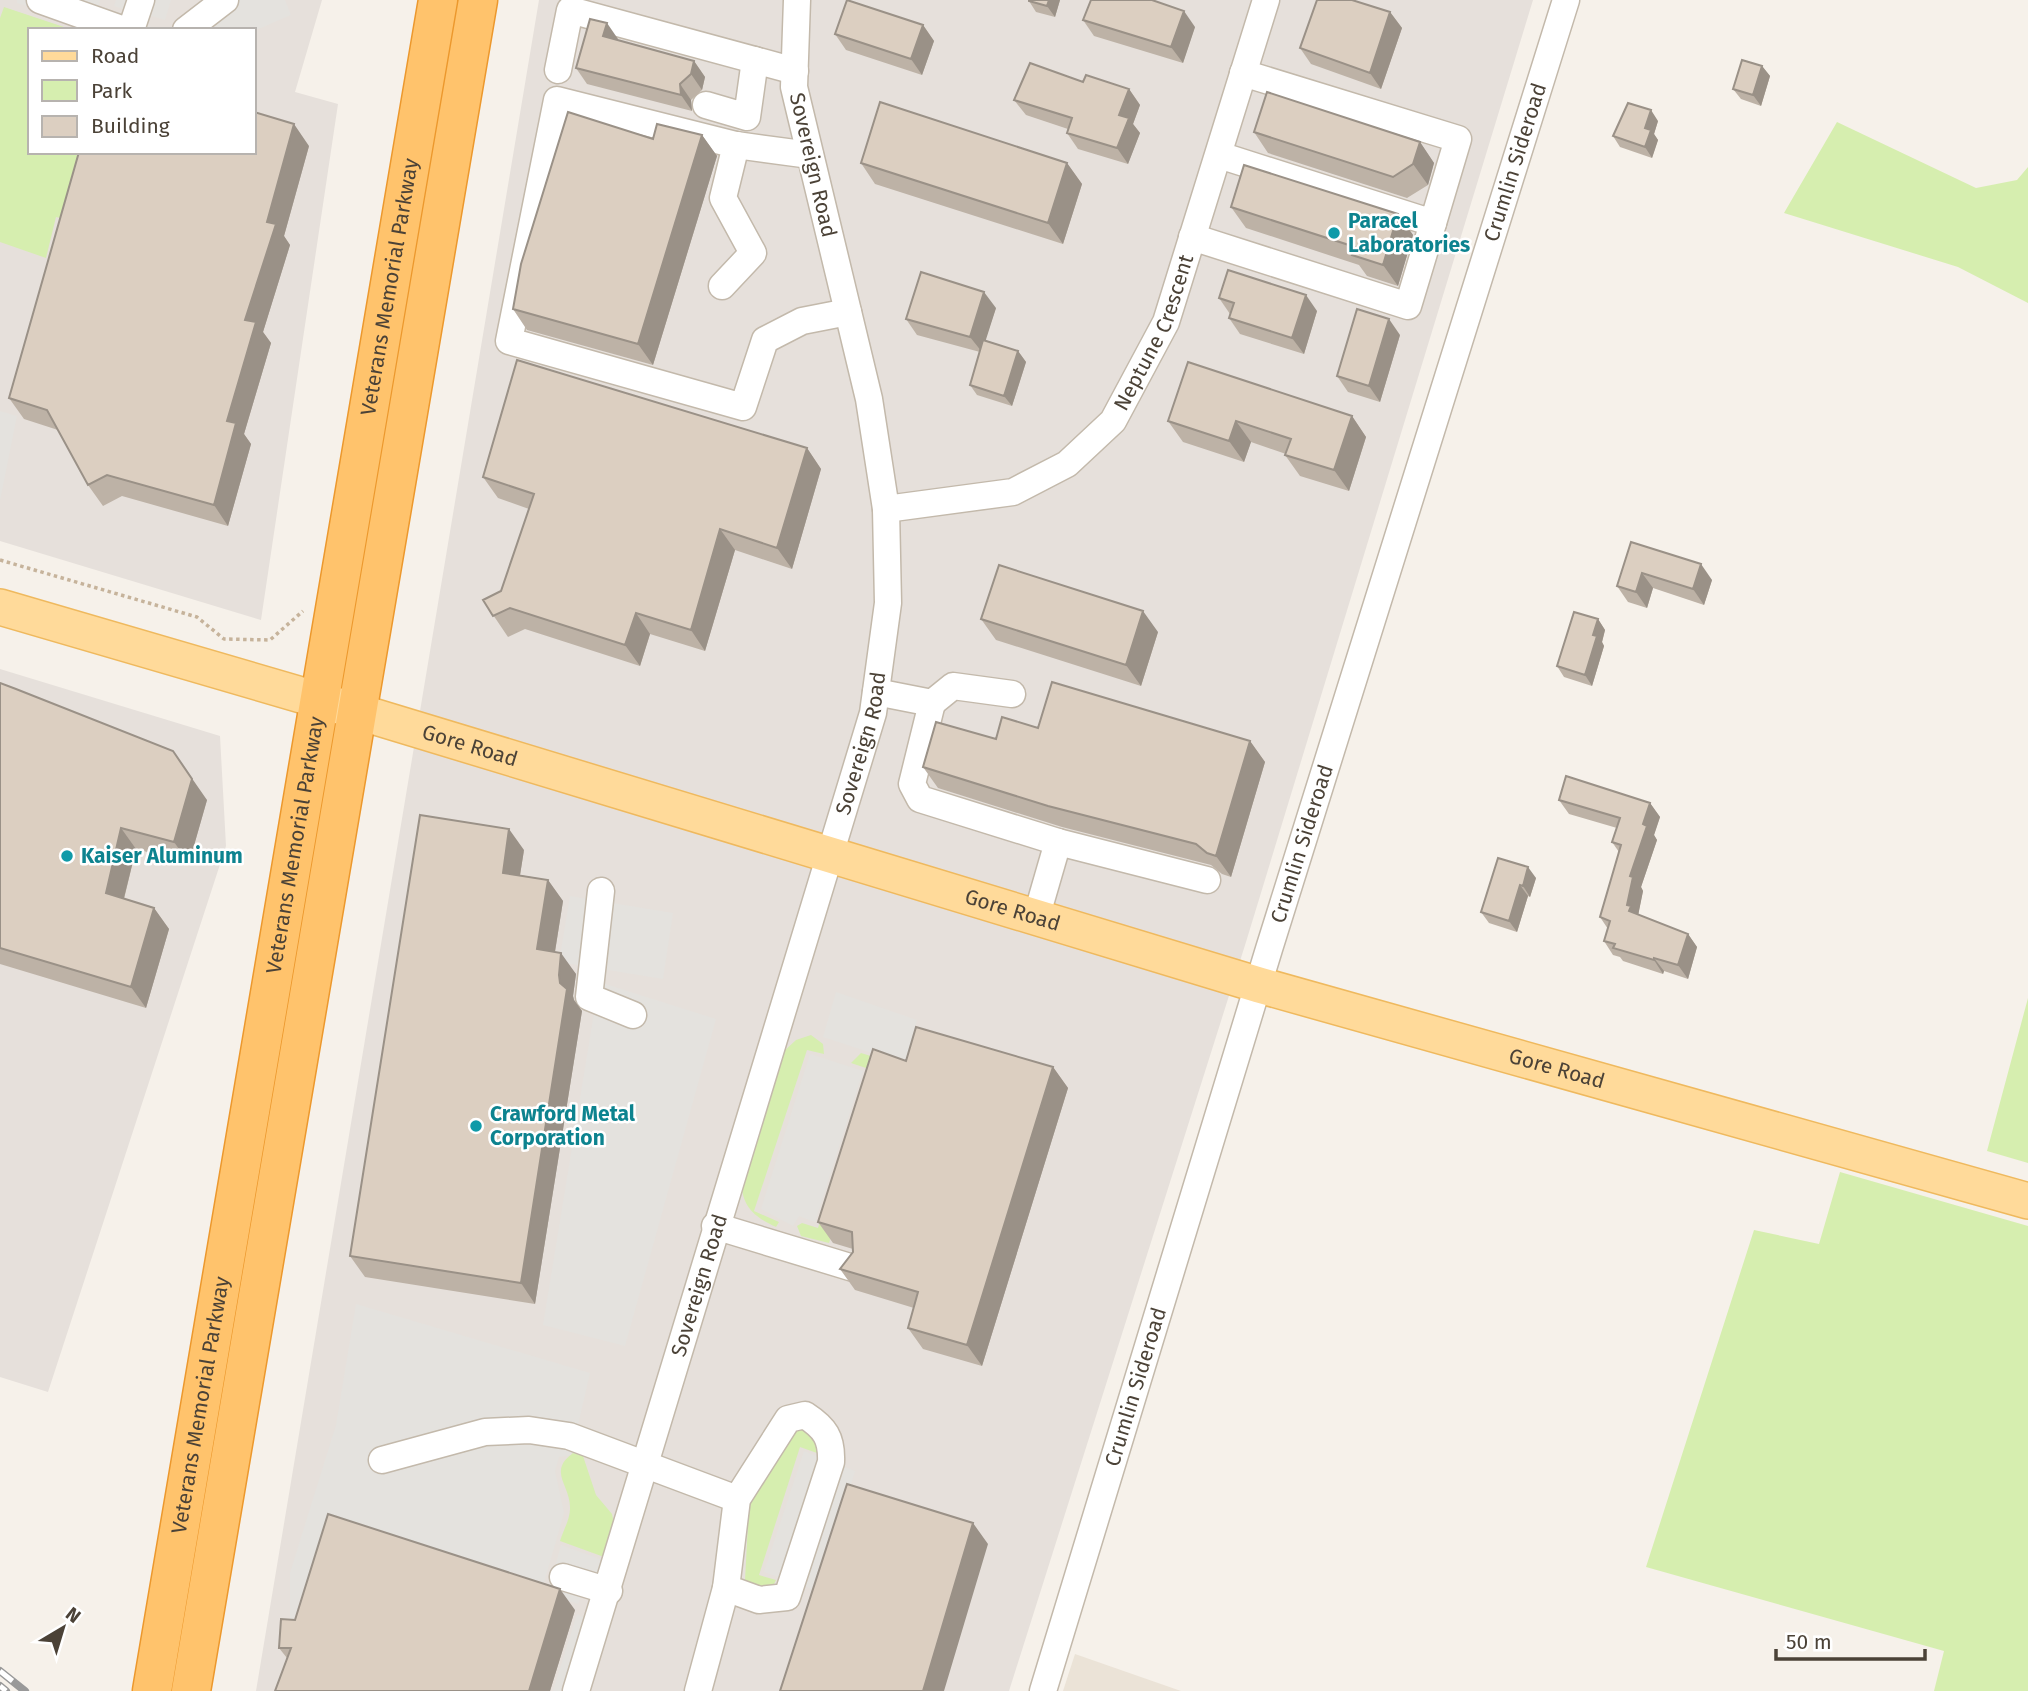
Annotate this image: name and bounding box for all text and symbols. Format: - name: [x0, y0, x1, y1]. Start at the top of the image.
- legend: [28, 28, 256, 154]
- text: Road: [91, 43, 139, 69]
- text: Park: [91, 78, 133, 104]
- street label: Crumlin Sideroad: [1478, 80, 1552, 245]
- street label: Sovereign Road: [784, 90, 842, 240]
- text: Building: [91, 113, 170, 139]
- street label: Veterans Memorial Parkway: [355, 156, 424, 418]
- place label: Paracel Laboratories: [1348, 208, 1470, 258]
- marker: Paracel Laboratories: [1326, 225, 1342, 241]
- street label: Neptune Crescent: [1108, 251, 1199, 415]
- street label: Sovereign Road: [830, 670, 892, 818]
- street label: Veterans Memorial Parkway: [261, 714, 330, 976]
- street label: Gore Road: [419, 719, 521, 772]
- street label: Crumlin Sideroad: [1265, 761, 1339, 926]
- place label: Kaiser Aluminum: [81, 843, 243, 869]
- marker: Kaiser Aluminum: [59, 848, 75, 864]
- street label: Gore Road: [962, 883, 1063, 937]
- street label: Gore Road: [1506, 1043, 1608, 1095]
- place label: Crawford Metal Corporation: [490, 1101, 636, 1151]
- marker: Crawford Metal Corporation: [468, 1118, 484, 1134]
- street label: Sovereign Road: [665, 1211, 733, 1360]
- street label: Veterans Memorial Parkway: [166, 1274, 235, 1536]
- street label: Crumlin Sideroad: [1099, 1304, 1172, 1469]
- north arrow: [28, 1593, 98, 1663]
- text: N: [61, 1602, 85, 1628]
- scale bar: [1776, 1618, 1925, 1662]
- text: 50 m: [1786, 1629, 1832, 1655]

